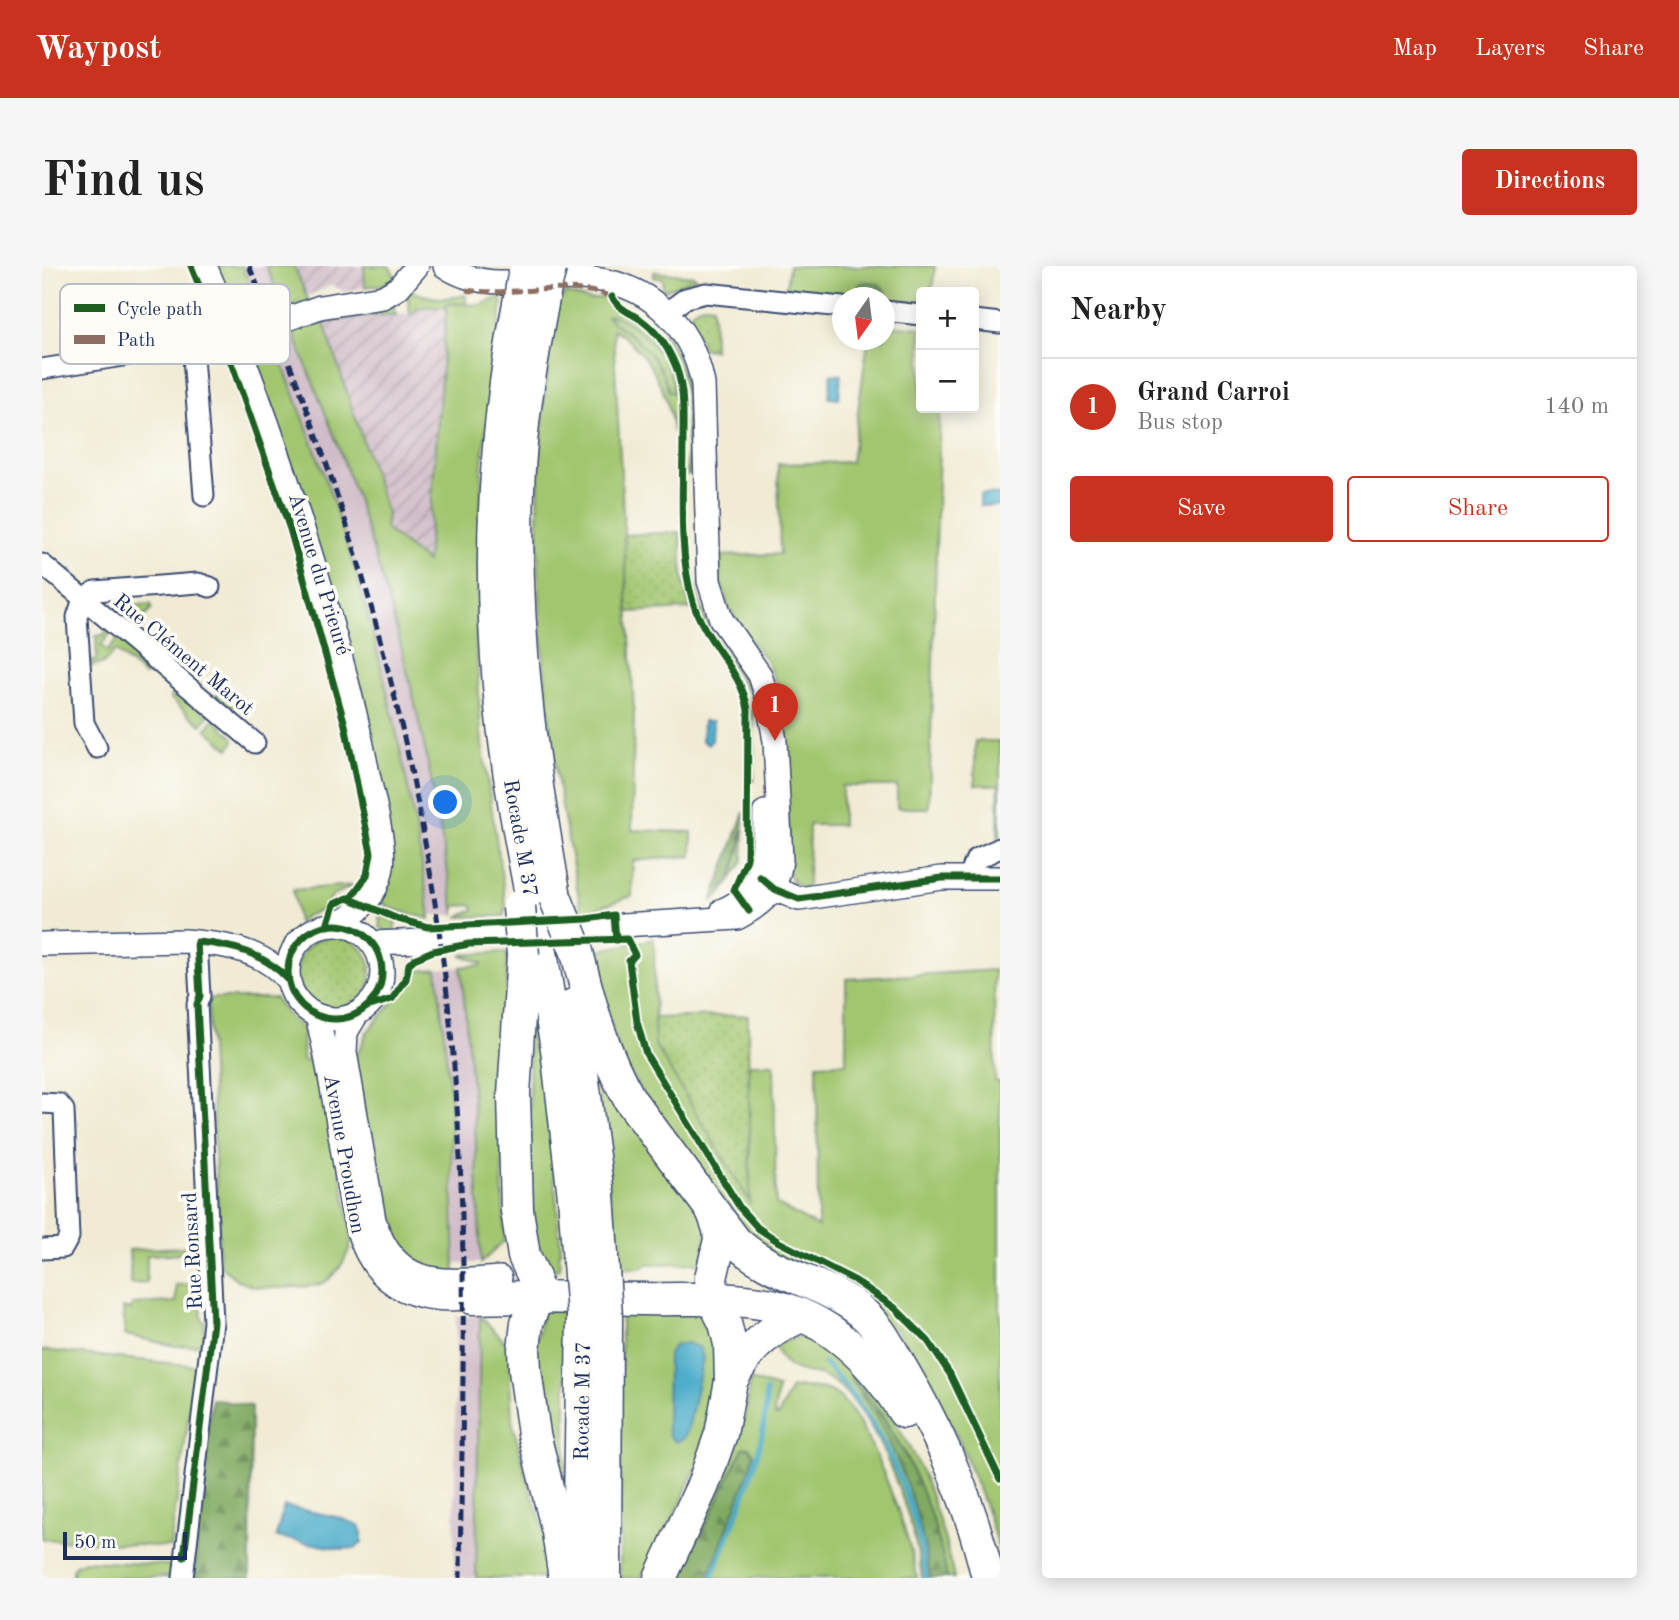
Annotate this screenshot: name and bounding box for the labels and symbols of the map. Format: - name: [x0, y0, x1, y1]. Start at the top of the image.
- legend: [60, 284, 290, 364]
- north arrow: [832, 287, 895, 350]
- text: Cycle path: [117, 301, 203, 320]
- text: Path: [117, 332, 155, 351]
- street label: Avenue du Prieuré: [284, 491, 353, 658]
- street label: Rue Clément Marot: [109, 590, 257, 720]
- pin: 1: [752, 683, 798, 741]
- street label: Rocade M 37: [499, 778, 540, 899]
- your location: [428, 785, 462, 819]
- street label: Avenue Proudhon: [319, 1073, 368, 1235]
- street label: Rue Ronsard: [180, 1192, 207, 1310]
- street label: Rocade M 37: [572, 1341, 595, 1461]
- scale bar: [63, 1529, 187, 1561]

